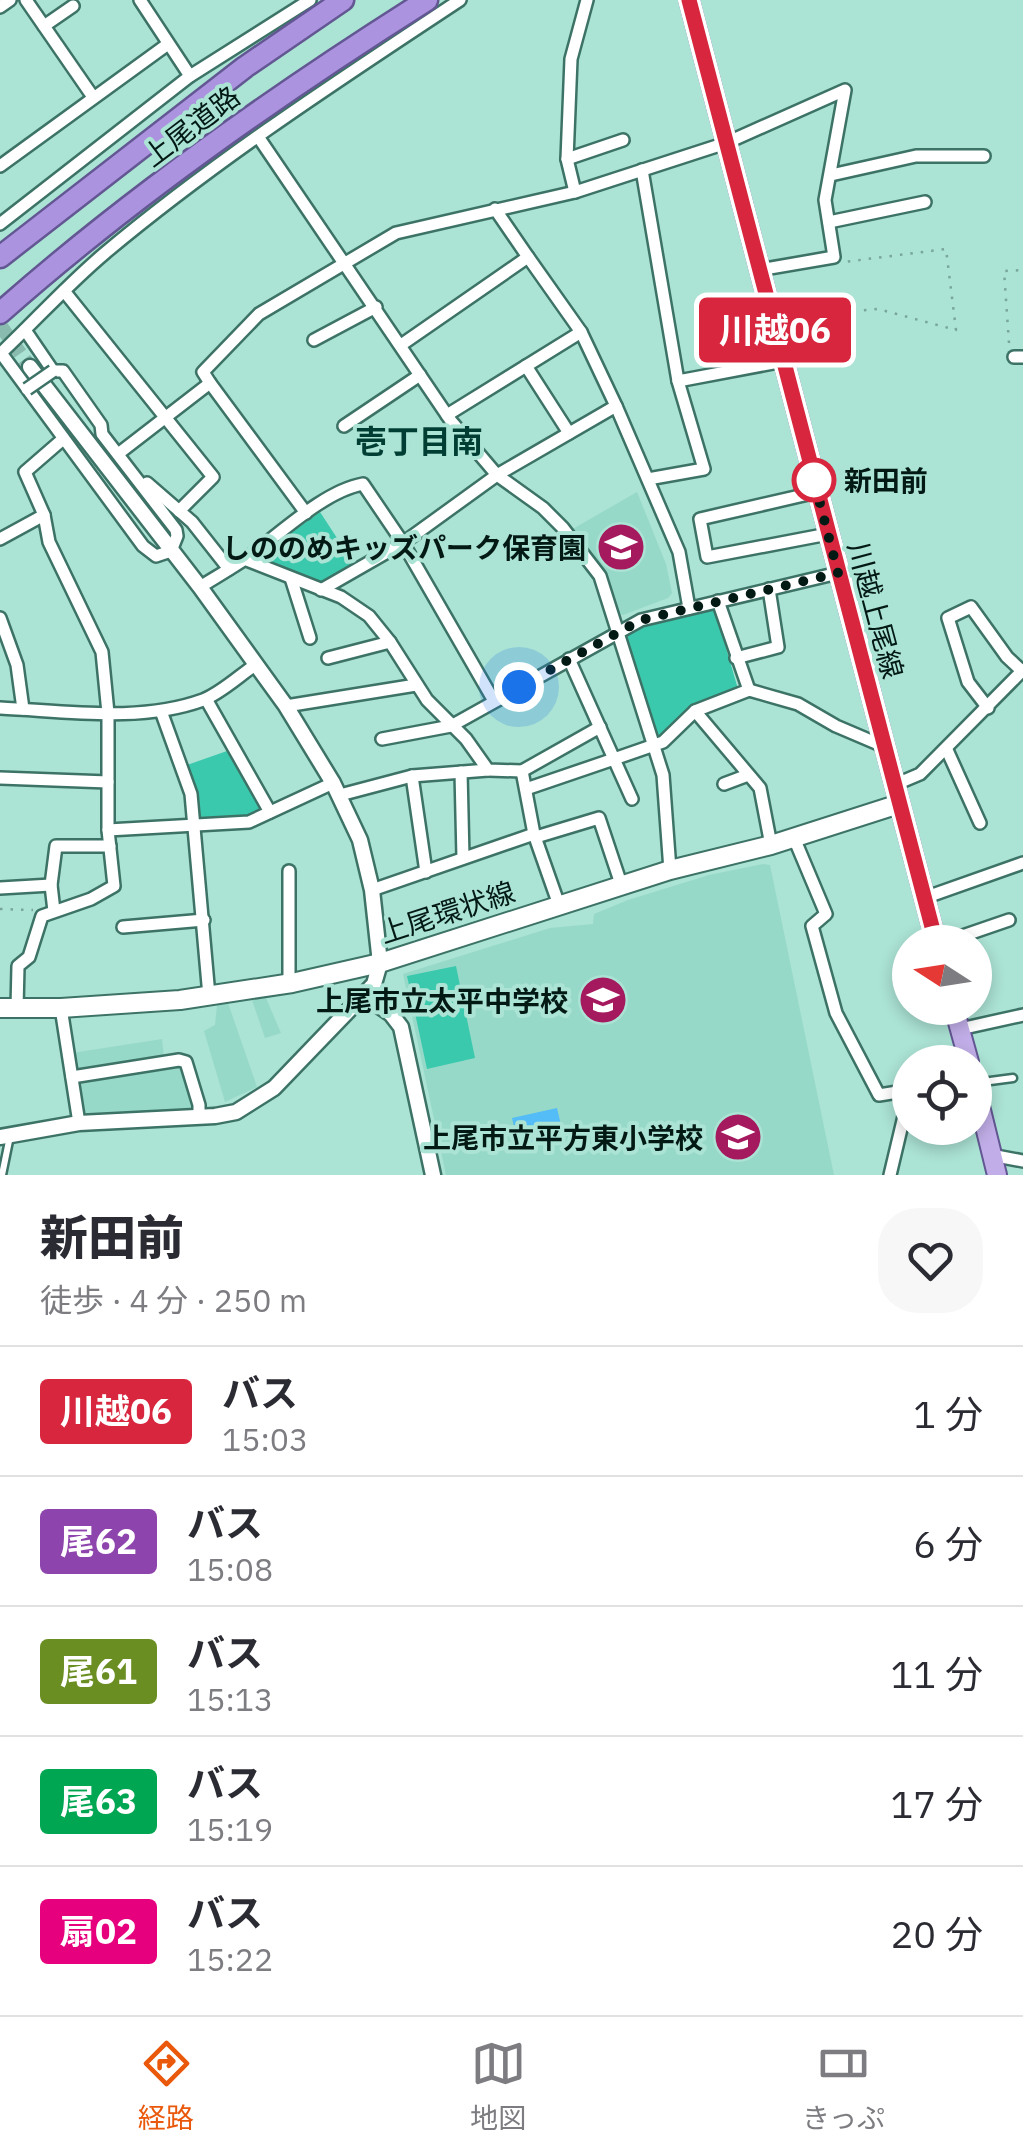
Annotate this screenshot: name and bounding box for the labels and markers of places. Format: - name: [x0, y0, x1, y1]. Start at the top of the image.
- marker: 新田前: [793, 459, 835, 501]
- place label: 新田前: [844, 462, 928, 499]
- school or university icon: しののめキッズパーク保育園: [595, 521, 647, 573]
- place label: しののめキッズパーク保育園: [222, 529, 586, 566]
- school or university icon: 上尾市立太平中学校: [577, 974, 629, 1026]
- place label: 上尾市立太平中学校: [316, 982, 568, 1019]
- school or university icon: 上尾市立平方東小学校: [712, 1111, 764, 1163]
- place label: 上尾市立平方東小学校: [423, 1119, 703, 1156]

